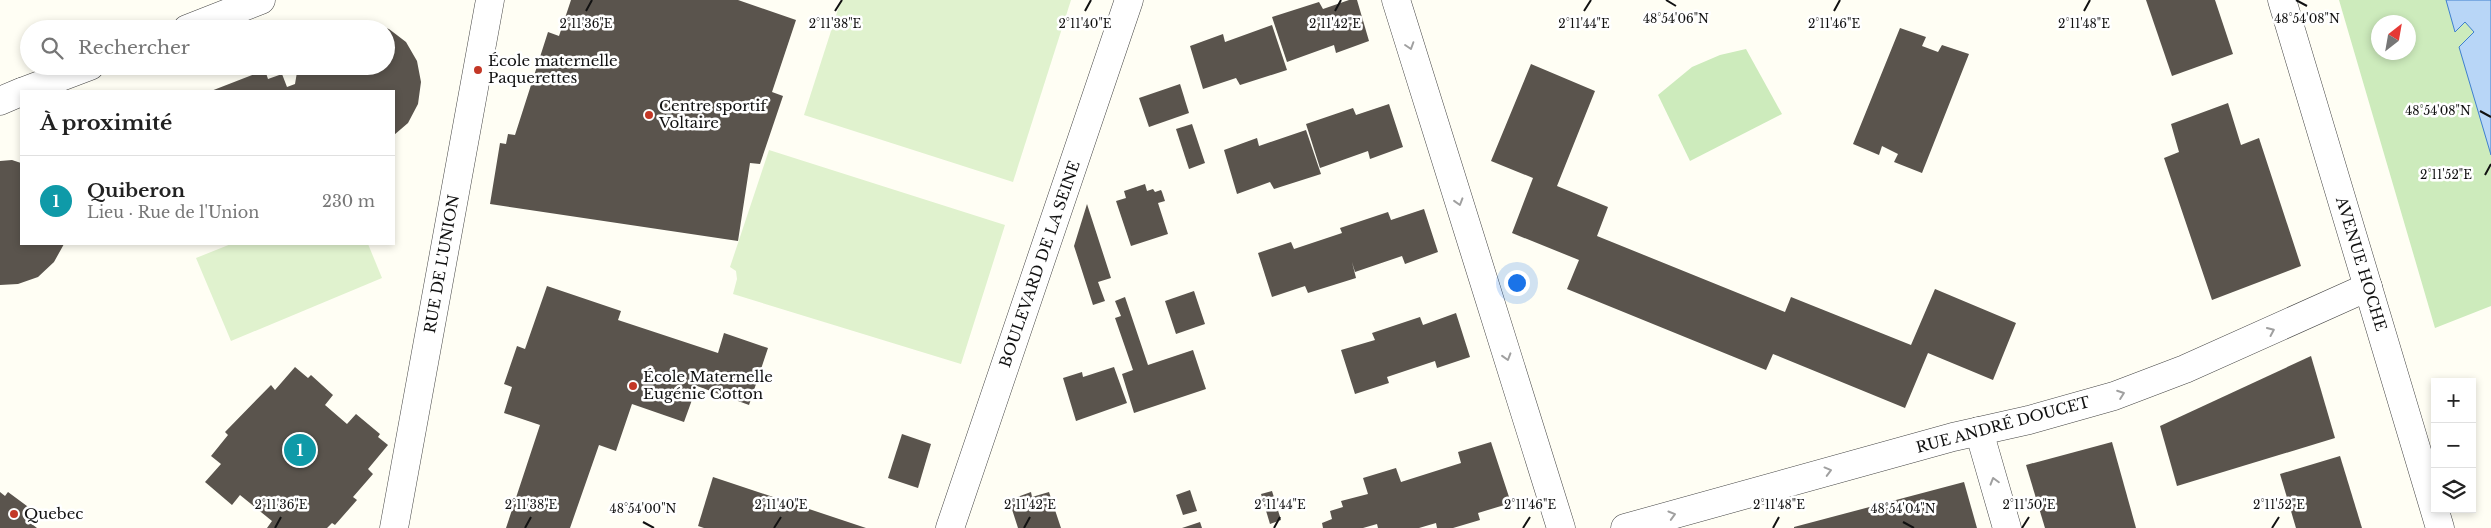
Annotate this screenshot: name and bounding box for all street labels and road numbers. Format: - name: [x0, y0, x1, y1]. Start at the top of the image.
- street label: BOULEVARD DE LA SEINE: [995, 158, 1084, 370]
- street label: RUE DE L'UNION: [420, 193, 463, 335]
- street label: AVENUE HOCHE: [2332, 193, 2391, 333]
- street label: RUE ANDRÉ DOUCET: [1914, 392, 2092, 457]

